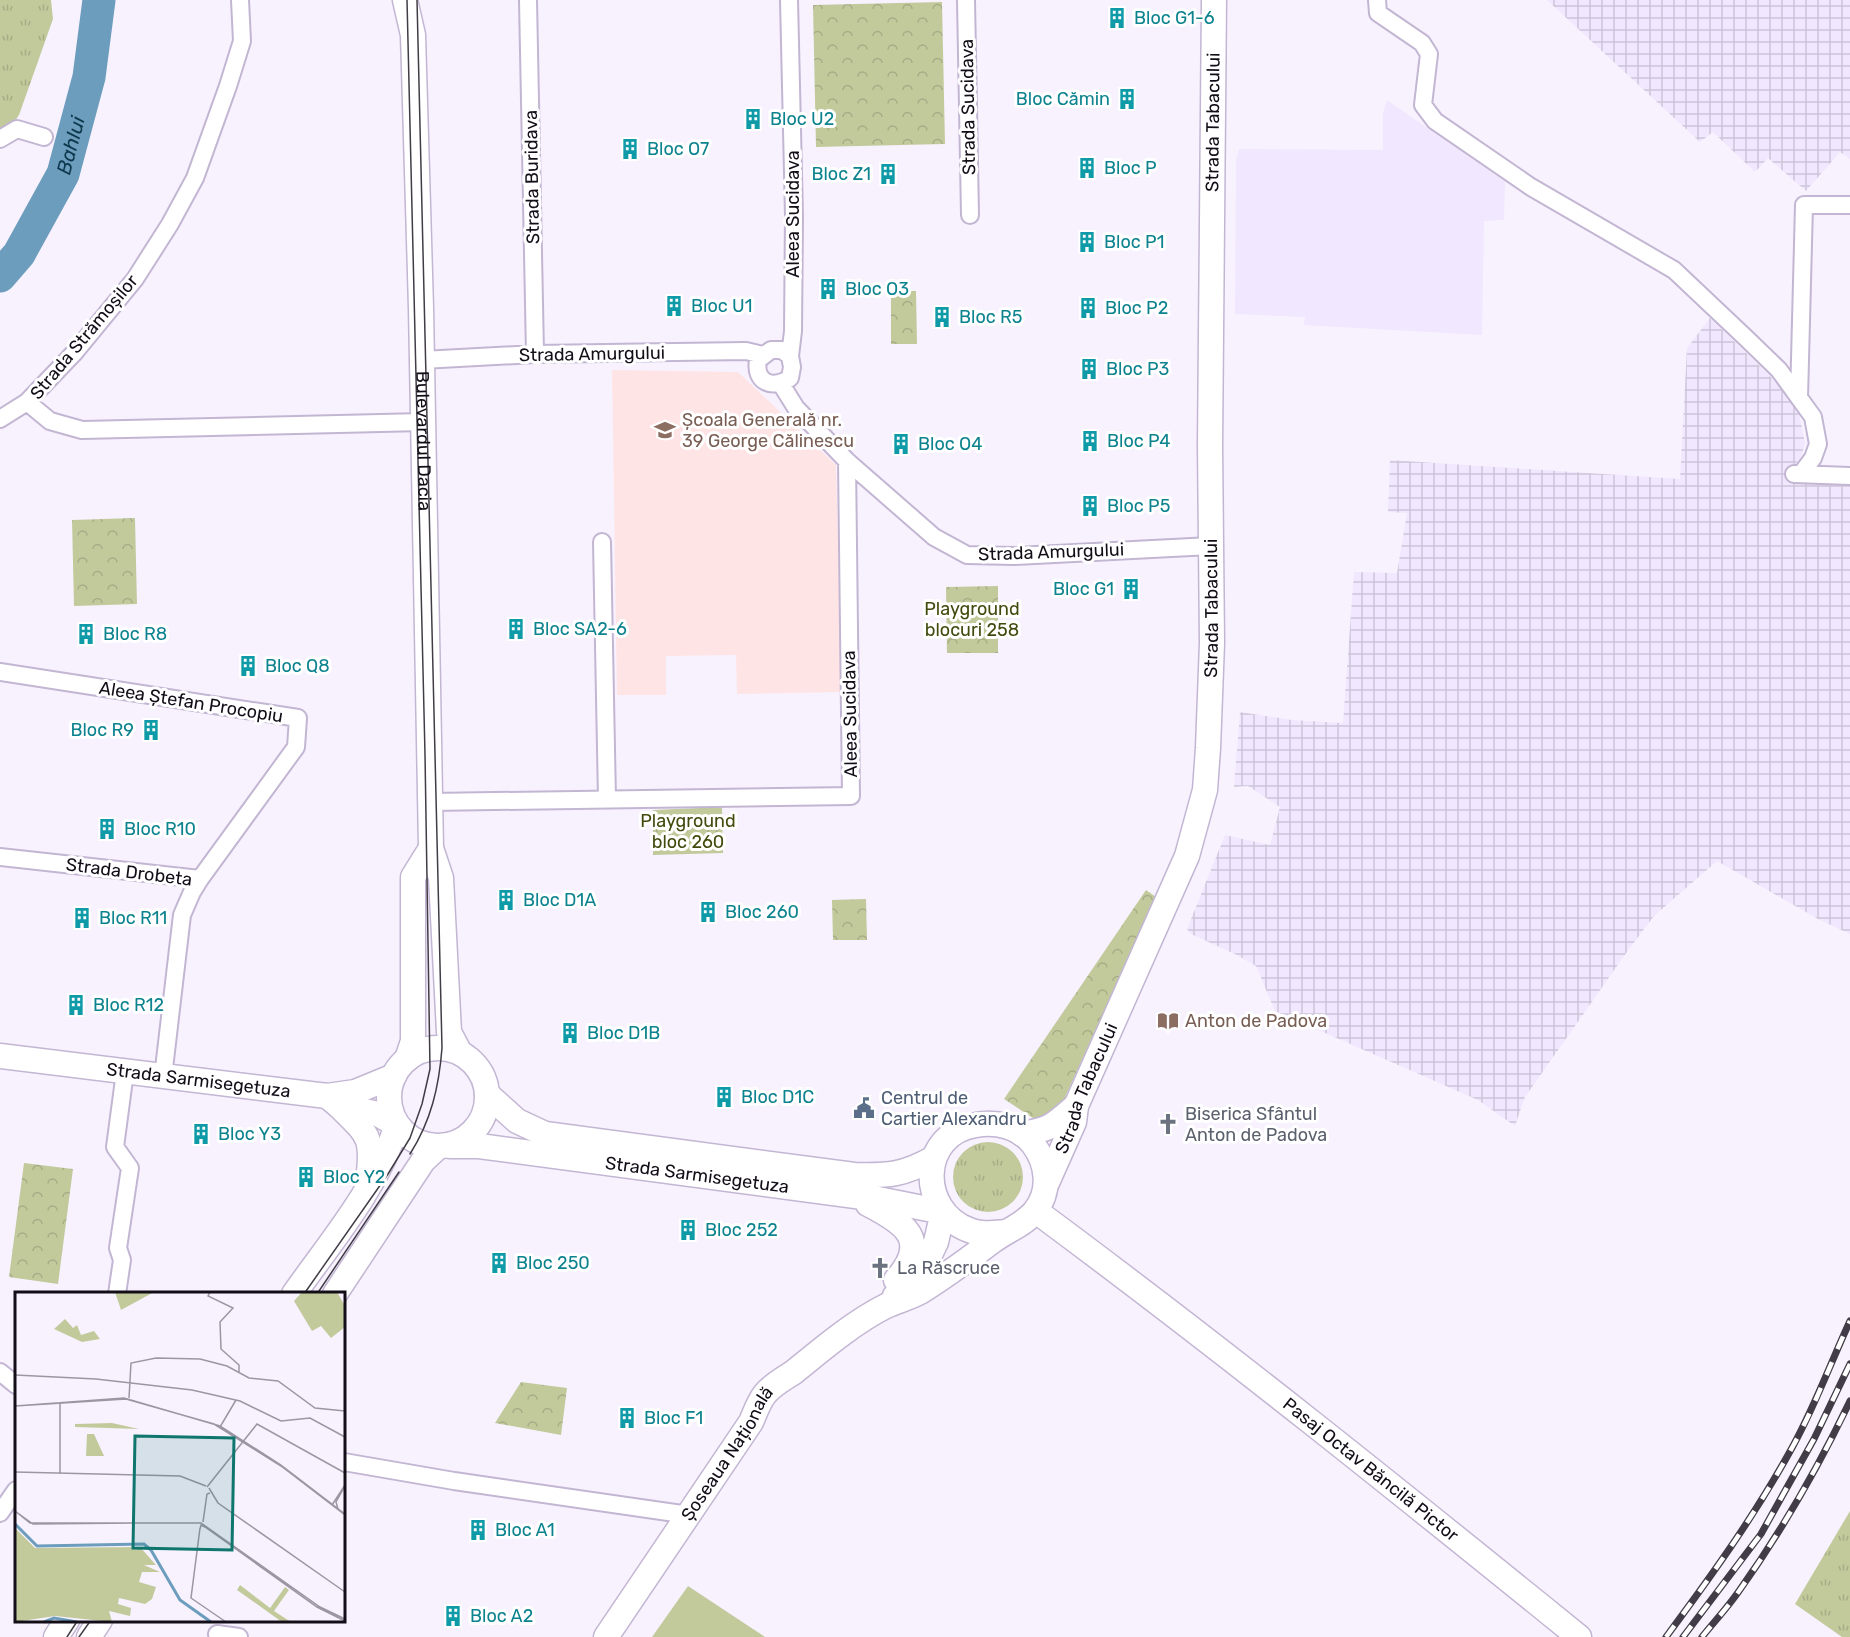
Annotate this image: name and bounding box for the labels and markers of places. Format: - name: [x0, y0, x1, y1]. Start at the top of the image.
- building icon: Bloc G1-6: [1105, 6, 1129, 30]
- place label: Bloc G1-6: [1134, 7, 1215, 29]
- building icon: Bloc Cămin: [1115, 87, 1139, 111]
- place label: Bloc Cămin: [1016, 88, 1110, 110]
- building icon: Bloc U2: [741, 107, 765, 131]
- place label: Bloc U2: [770, 108, 834, 130]
- building icon: Bloc O7: [618, 137, 642, 161]
- place label: Bloc O7: [647, 138, 709, 160]
- building icon: Bloc P: [1075, 156, 1099, 180]
- place label: Bloc P: [1104, 157, 1157, 179]
- building icon: Bloc Z1: [876, 162, 900, 186]
- place label: Bloc Z1: [811, 163, 871, 185]
- building icon: Bloc P1: [1075, 230, 1099, 254]
- place label: Bloc P1: [1104, 231, 1164, 253]
- building icon: Bloc O3: [816, 277, 840, 301]
- place label: Bloc O3: [845, 278, 909, 300]
- building icon: Bloc U1: [662, 294, 686, 318]
- place label: Bloc U1: [691, 295, 752, 317]
- building icon: Bloc P2: [1076, 296, 1100, 320]
- place label: Bloc P2: [1105, 297, 1168, 319]
- building icon: Bloc R5: [930, 305, 954, 329]
- place label: Bloc R5: [959, 306, 1023, 328]
- building icon: Bloc P3: [1077, 357, 1101, 381]
- place label: Bloc P3: [1106, 358, 1169, 380]
- place label: Școala Generală nr. 39 George Călinescu: [682, 409, 854, 452]
- school or university icon: Școala Generală nr. 39 George Călinescu: [653, 418, 677, 442]
- building icon: Bloc P4: [1078, 429, 1102, 453]
- place label: Bloc P4: [1107, 430, 1171, 452]
- building icon: Bloc O4: [889, 432, 913, 456]
- place label: Bloc O4: [918, 433, 982, 455]
- building icon: Bloc P5: [1078, 494, 1102, 518]
- place label: Bloc P5: [1107, 495, 1170, 517]
- building icon: Bloc G1: [1119, 577, 1143, 601]
- place label: Bloc G1: [1053, 578, 1114, 600]
- building icon: Bloc SA2-6: [504, 617, 528, 641]
- place label: Bloc SA2-6: [533, 618, 627, 640]
- building icon: Bloc R8: [74, 622, 98, 646]
- place label: Bloc R8: [103, 623, 167, 645]
- building icon: Bloc Q8: [236, 654, 260, 678]
- place label: Bloc Q8: [265, 655, 330, 677]
- building icon: Bloc R9: [139, 718, 163, 742]
- place label: Bloc R9: [70, 719, 134, 741]
- building icon: Bloc R10: [95, 817, 119, 841]
- place label: Bloc R10: [124, 818, 196, 840]
- building icon: Bloc D1A: [494, 888, 518, 912]
- place label: Bloc D1A: [523, 889, 596, 911]
- building icon: Bloc 260: [696, 900, 720, 924]
- place label: Bloc 260: [725, 901, 799, 923]
- building icon: Bloc R11: [70, 906, 94, 930]
- place label: Bloc R11: [99, 907, 167, 929]
- building icon: Bloc R12: [64, 993, 88, 1017]
- place label: Bloc R12: [93, 994, 164, 1016]
- library icon: Anton de Padova: [1156, 1009, 1180, 1033]
- place label: Anton de Padova: [1185, 1010, 1327, 1032]
- building icon: Bloc D1B: [558, 1021, 582, 1045]
- place label: Bloc D1B: [587, 1022, 660, 1044]
- building icon: Bloc D1C: [712, 1085, 736, 1109]
- place label: Bloc D1C: [741, 1086, 814, 1108]
- place label: Centrul de Cartier Alexandru: [881, 1087, 1027, 1130]
- public building icon: Centrul de Cartier Alexandru: [852, 1096, 876, 1120]
- place label: Biserica Sfântul Anton de Padova: [1185, 1103, 1327, 1146]
- church icon: Biserica Sfântul Anton de Padova: [1156, 1112, 1180, 1136]
- building icon: Bloc Y3: [189, 1122, 213, 1146]
- place label: Bloc Y3: [218, 1123, 281, 1145]
- building icon: Bloc Y2: [294, 1165, 318, 1189]
- place label: Bloc Y2: [323, 1166, 385, 1188]
- building icon: Bloc 252: [676, 1218, 700, 1242]
- place label: Bloc 252: [705, 1219, 778, 1241]
- building icon: Bloc 250: [487, 1251, 511, 1275]
- place label: Bloc 250: [516, 1252, 590, 1274]
- church icon: La Răscruce: [868, 1256, 892, 1280]
- place label: La Răscruce: [897, 1257, 1000, 1279]
- building icon: Bloc F1: [615, 1406, 639, 1430]
- place label: Bloc F1: [644, 1407, 703, 1429]
- building icon: Bloc A1: [466, 1518, 490, 1542]
- place label: Bloc A1: [495, 1519, 555, 1541]
- building icon: Bloc A2: [441, 1604, 465, 1628]
- place label: Bloc A2: [470, 1605, 533, 1627]

